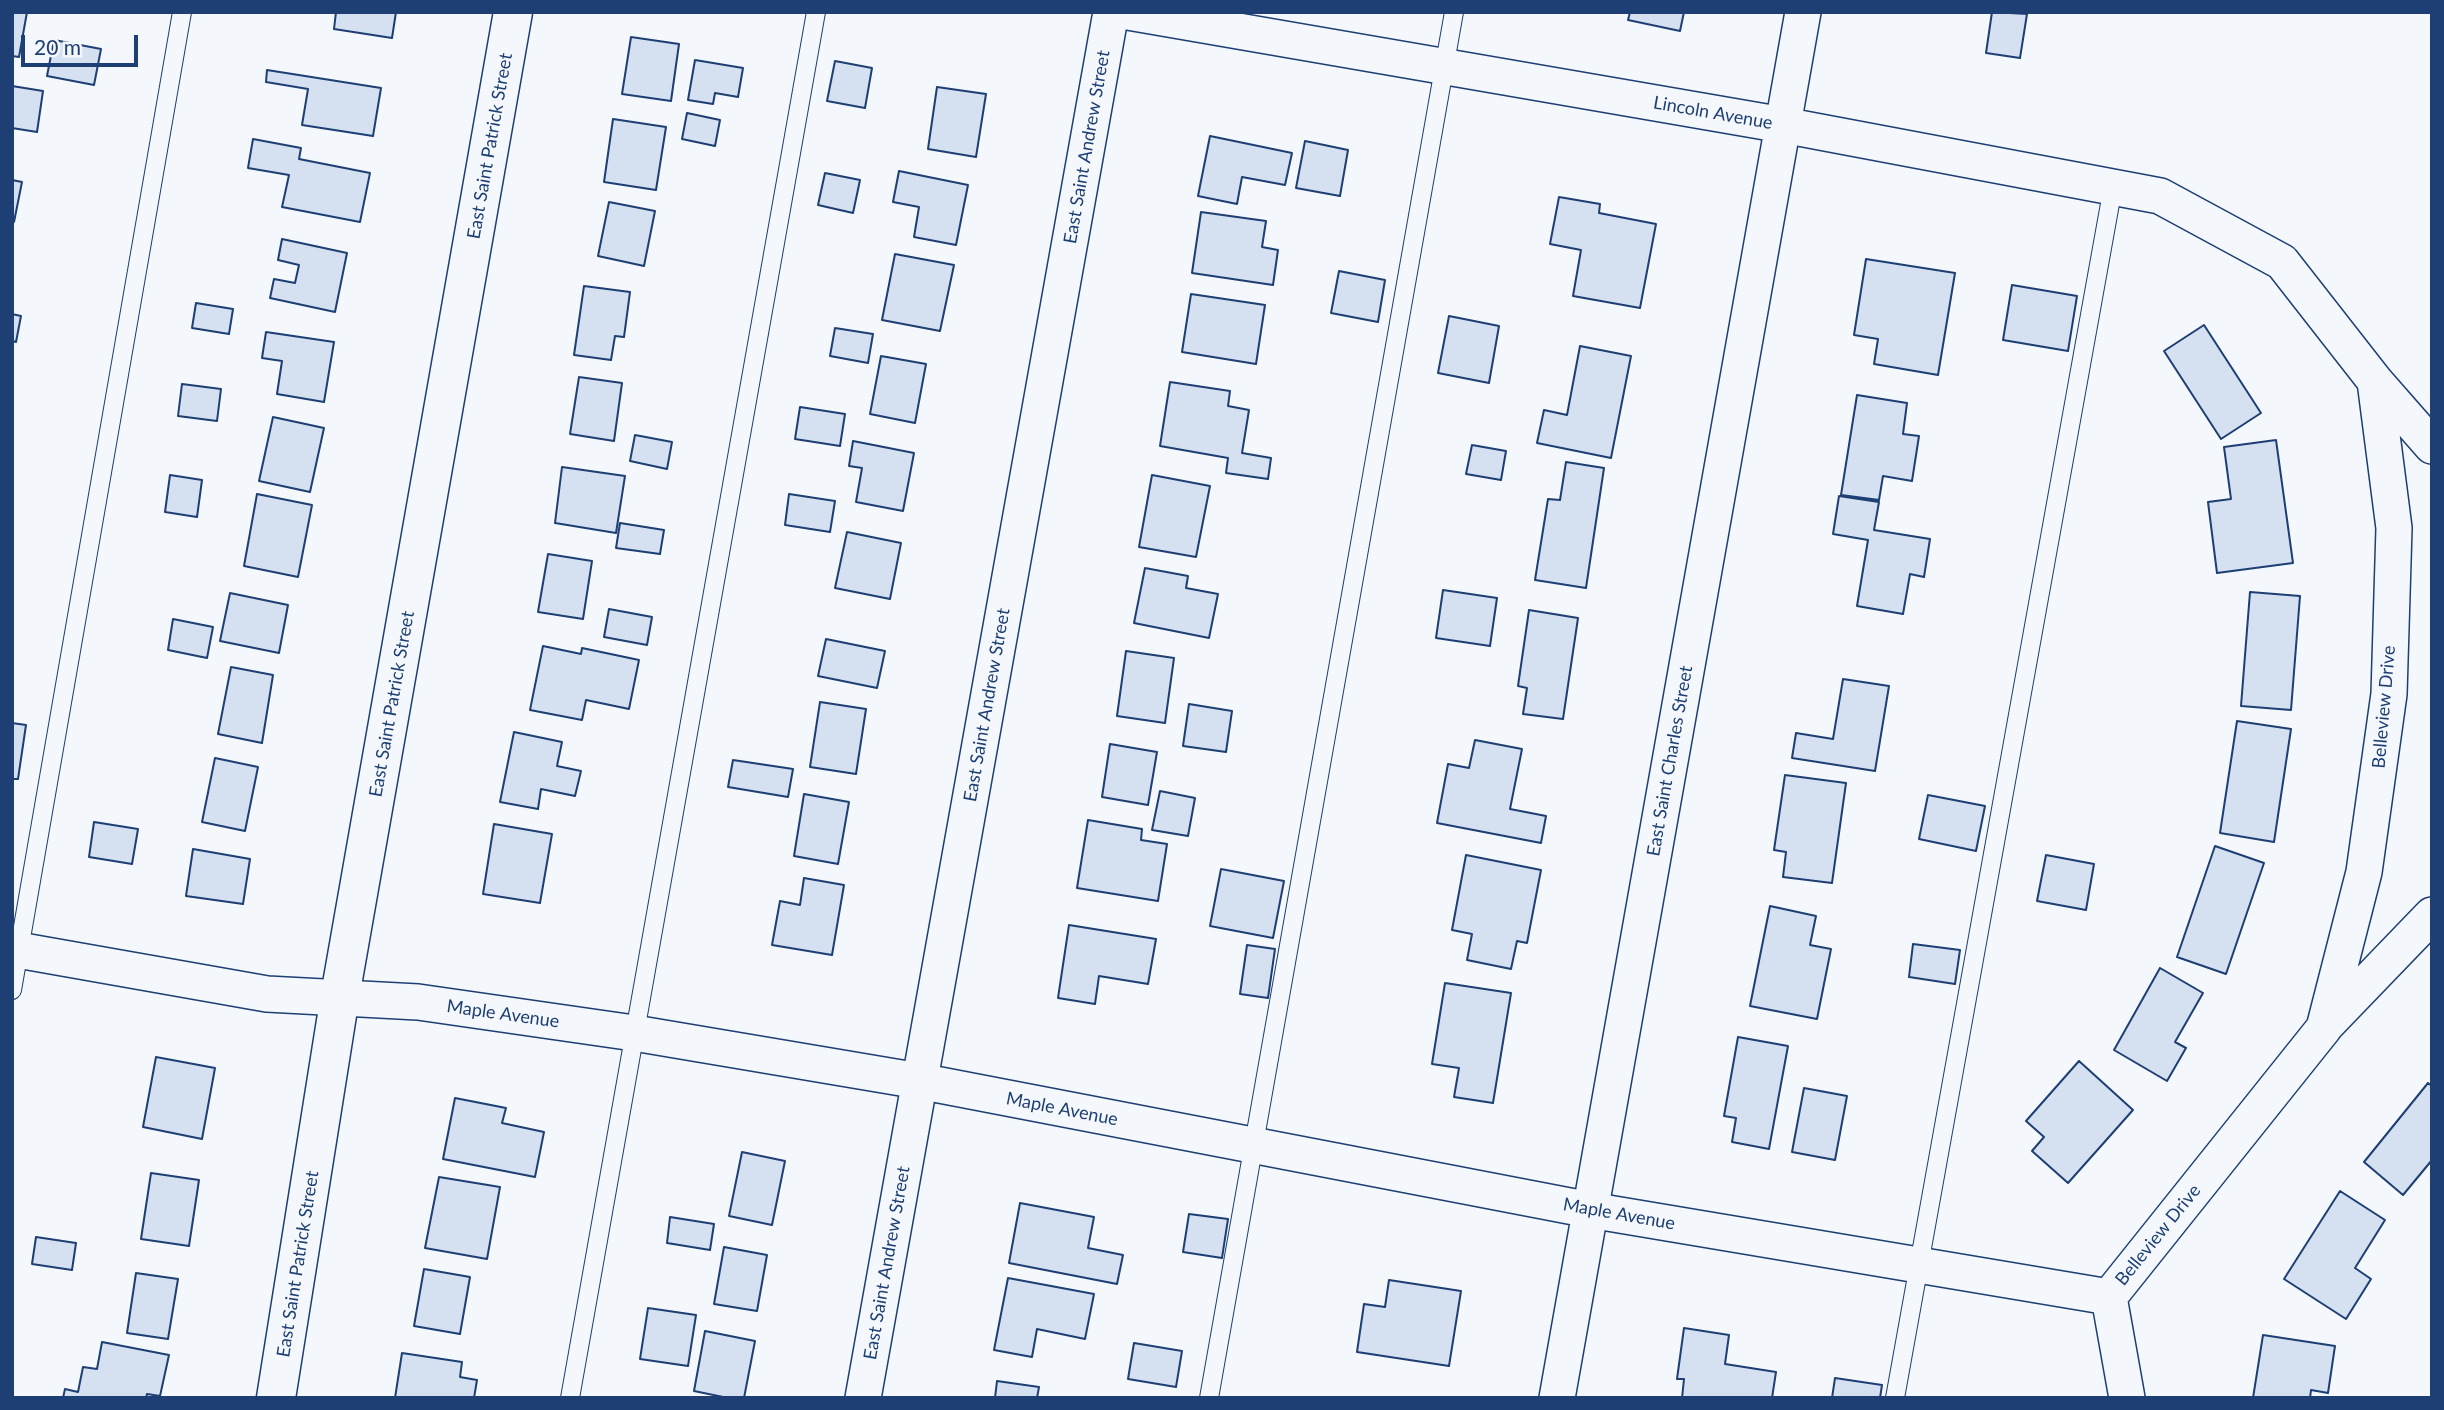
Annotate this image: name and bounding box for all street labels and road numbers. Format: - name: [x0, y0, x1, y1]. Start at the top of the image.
- street label: East Saint Andrew Street: [1059, 49, 1115, 245]
- street label: East Saint Patrick Street: [463, 51, 517, 241]
- street label: Lincoln Avenue: [1652, 92, 1774, 134]
- street label: East Saint Andrew Street: [959, 607, 1015, 803]
- street label: East Saint Patrick Street: [365, 609, 419, 799]
- street label: Belleview Drive: [2368, 645, 2400, 769]
- street label: East Saint Charles Street: [1643, 664, 1697, 858]
- street label: Maple Avenue: [445, 995, 561, 1033]
- street label: Maple Avenue: [1004, 1088, 1120, 1130]
- street label: East Saint Andrew Street: [859, 1165, 915, 1361]
- street label: East Saint Patrick Street: [273, 1169, 323, 1359]
- street label: Belleview Drive: [2111, 1180, 2205, 1290]
- street label: Maple Avenue: [1561, 1194, 1677, 1234]

